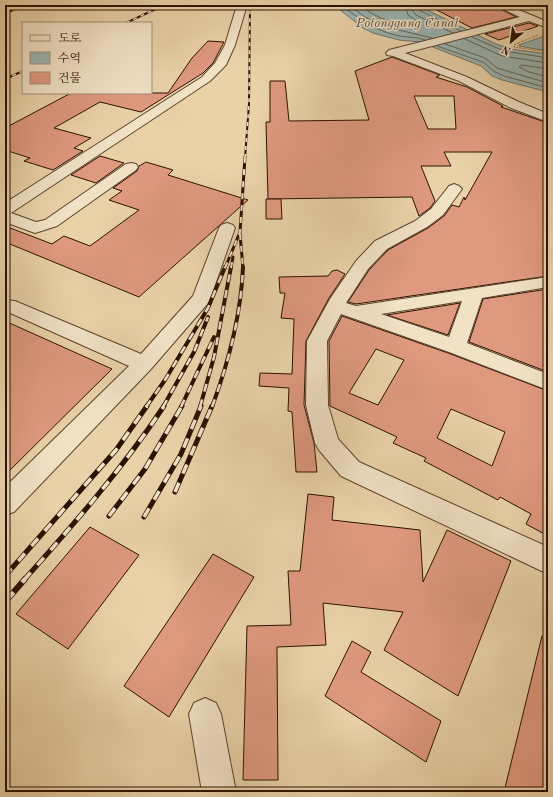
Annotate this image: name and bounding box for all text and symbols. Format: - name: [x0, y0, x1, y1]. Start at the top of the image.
- water label: Potonggang Canal: [355, 17, 459, 30]
- legend: [22, 22, 152, 94]
- north arrow: [491, 22, 531, 62]
- text: 도로: [58, 32, 82, 45]
- text: N: [500, 42, 513, 56]
- text: 수역: [58, 52, 81, 65]
- text: 건물: [58, 72, 82, 85]

